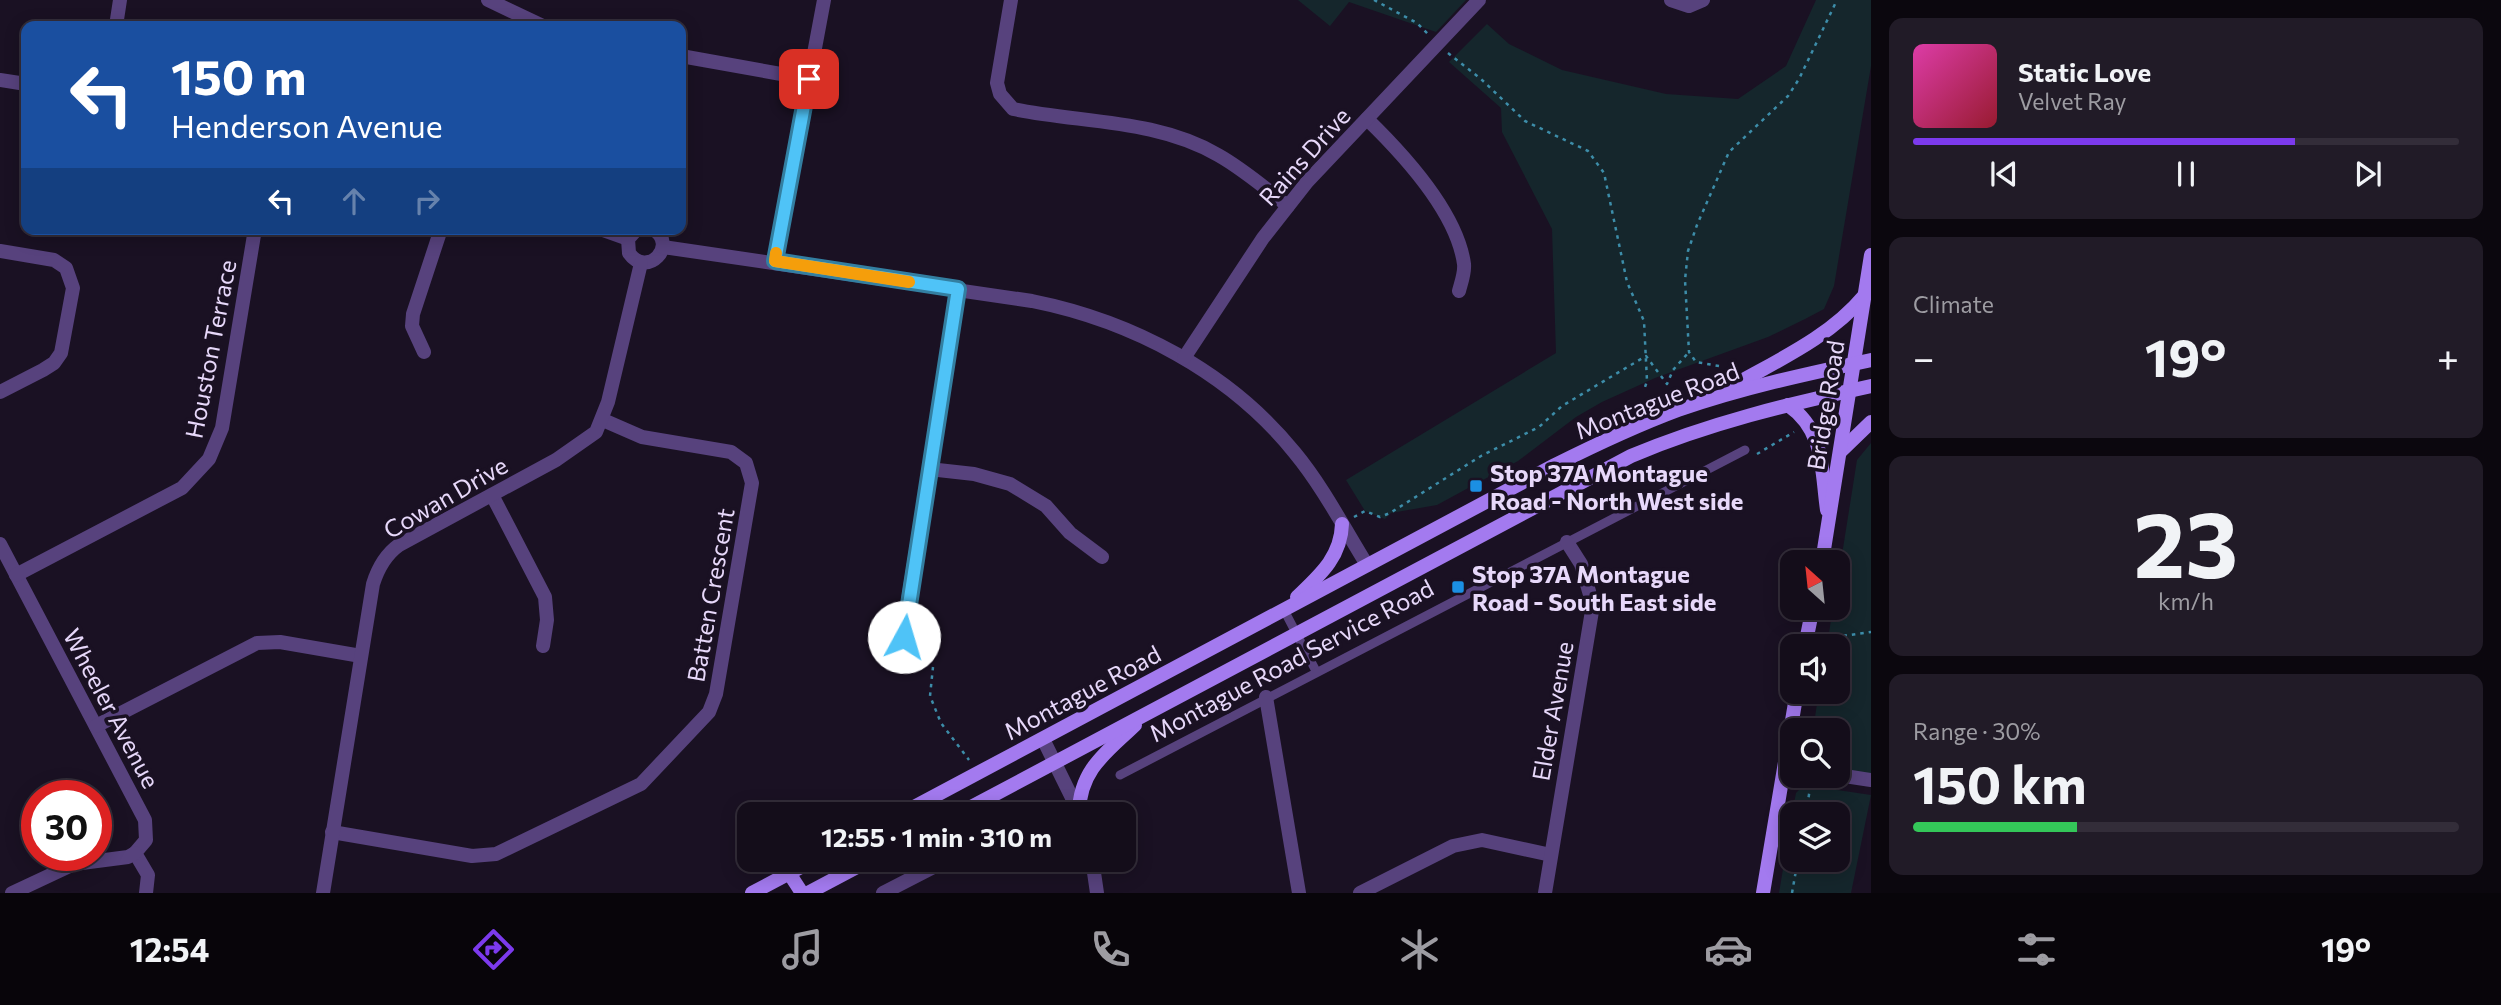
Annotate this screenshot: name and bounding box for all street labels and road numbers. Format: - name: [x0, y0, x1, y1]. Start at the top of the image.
- street label: Rains Drive: [1252, 101, 1356, 211]
- street label: Houston Terrace: [178, 257, 242, 441]
- street label: Bridge Road: [1800, 338, 1850, 472]
- street label: Montague Road: [1571, 355, 1743, 445]
- street label: Cowan Drive: [378, 450, 512, 544]
- street label: Batten Crescent: [680, 506, 740, 684]
- street label: Montague Road Service Road: [1144, 573, 1438, 747]
- street label: Wheeler Avenue: [58, 623, 166, 793]
- street label: Montague Road: [999, 639, 1165, 745]
- street label: Elder Avenue: [1525, 639, 1579, 783]

